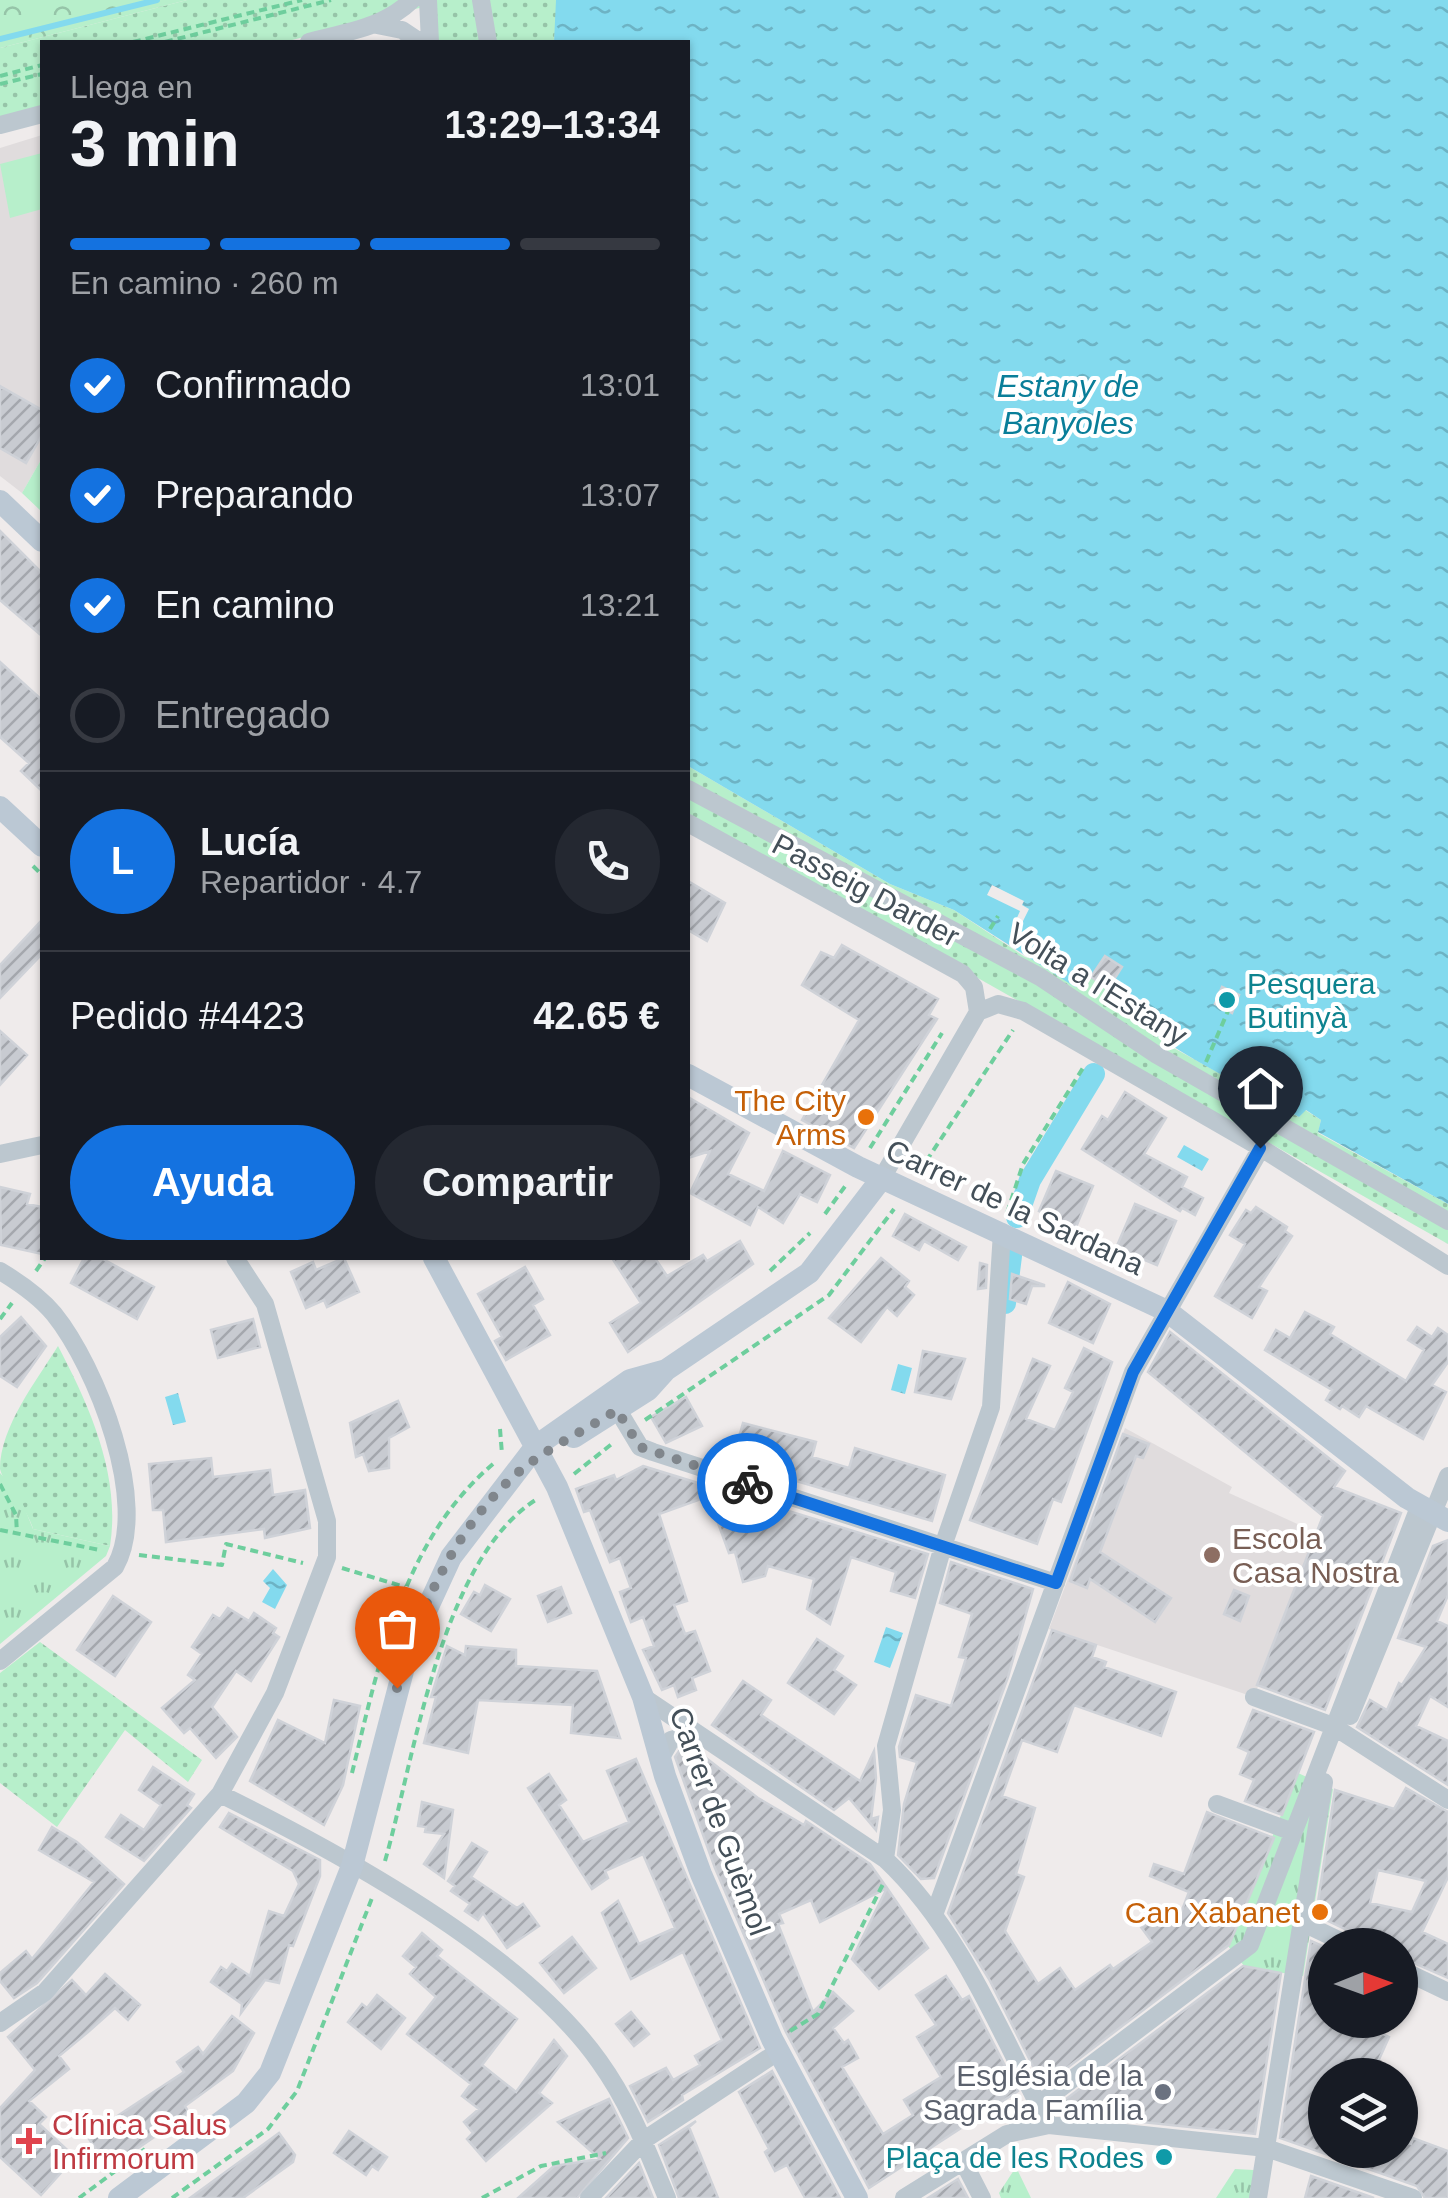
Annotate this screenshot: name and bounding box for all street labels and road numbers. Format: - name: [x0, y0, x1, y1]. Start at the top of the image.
- street label: Passeig Darder: [767, 827, 965, 953]
- street label: Volta a l'Estany: [1003, 916, 1193, 1052]
- street label: Carrer de la Sardana: [881, 1133, 1149, 1281]
- street label: Carrer de Guèmol: [663, 1703, 777, 1939]

